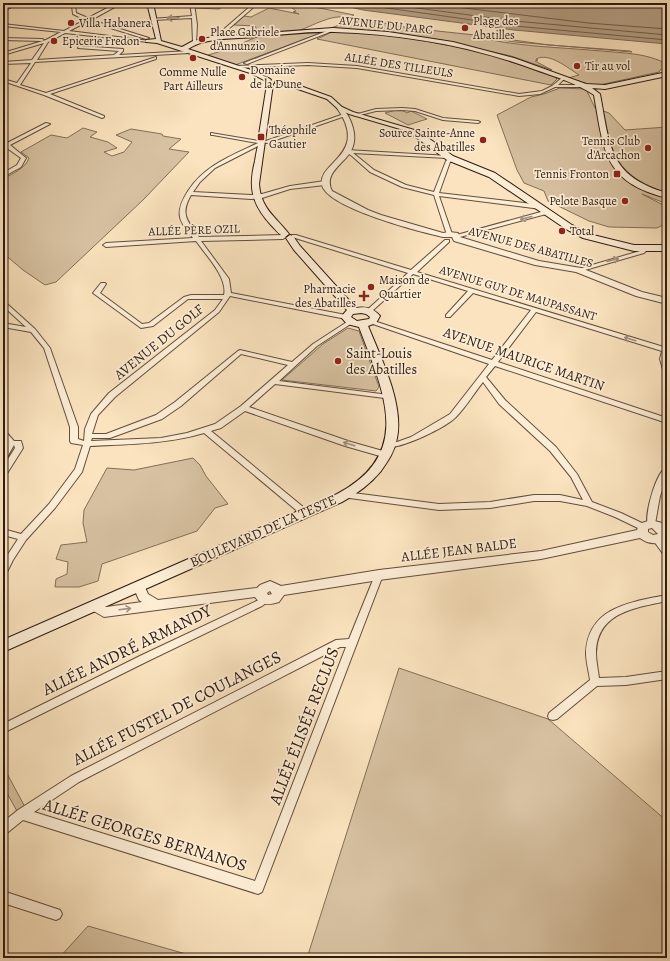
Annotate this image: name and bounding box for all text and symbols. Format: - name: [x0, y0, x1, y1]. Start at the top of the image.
- street label: AVENUE DU PARC: [337, 12, 434, 38]
- place label: Plage des Abatilles: [472, 13, 519, 43]
- one-way arrow: [167, 14, 180, 22]
- place label: Villa Habanera: [78, 15, 152, 31]
- marker: Villa Habanera: [66, 18, 76, 28]
- marker: Plage des Abatilles: [460, 23, 470, 33]
- place label: Place Gabriele d'Annunzio: [210, 24, 279, 54]
- place label: Epicerie Fredon: [62, 33, 140, 49]
- marker: Place Gabriele d'Annunzio: [197, 34, 207, 44]
- marker: Epicerie Fredon: [49, 36, 59, 46]
- street label: ALLÉE DES TILLEULS: [343, 48, 454, 81]
- marker: Comme Nulle Part Ailleurs: [188, 53, 198, 63]
- place label: Tir au vol: [585, 58, 630, 74]
- marker: Tir au vol: [572, 61, 582, 71]
- place label: Domaine de la Dune: [250, 62, 302, 92]
- place label: Comme Nulle Part Ailleurs: [159, 64, 227, 94]
- marker: Domaine de la Dune: [237, 72, 247, 82]
- place label: Théophile Gautier: [269, 122, 317, 152]
- place label: Source Sainte-Anne des Abatilles: [379, 125, 475, 155]
- marker: Théophile Gautier: [256, 132, 266, 142]
- place label: Tennis Club d'Arcachon: [582, 133, 640, 163]
- marker: Source Sainte-Anne des Abatilles: [478, 135, 488, 145]
- marker: Tennis Club d'Arcachon: [643, 143, 653, 153]
- place label: Tennis Fronton: [535, 166, 609, 182]
- marker: Tennis Fronton: [612, 169, 622, 179]
- place label: Pelote Basque: [549, 193, 617, 209]
- marker: Pelote Basque: [620, 196, 630, 206]
- one-way arrow: [520, 215, 533, 222]
- street label: ALLÉE PÈRE OZIL: [147, 220, 241, 240]
- street label: AVENUE DES ABATILLES: [466, 222, 595, 271]
- place label: Total: [570, 223, 594, 239]
- marker: Total: [557, 226, 567, 236]
- one-way arrow: [606, 256, 619, 264]
- street label: AVENUE GUY DE MAUPASSANT: [437, 261, 599, 325]
- place label: Maison de Quartier: [379, 272, 430, 302]
- place label: Pharmacie des Abatilles: [295, 281, 356, 311]
- marker: Maison de Quartier: [366, 282, 376, 292]
- marker: Pharmacie des Abatilles: [359, 291, 369, 301]
- street label: AVENUE DU GOLF: [109, 300, 208, 385]
- street label: AVENUE MAURICE MARTIN: [440, 322, 607, 396]
- one-way arrow: [623, 335, 636, 342]
- place label: Saint-Louis des Abatilles: [346, 344, 417, 379]
- marker: Saint-Louis des Abatilles: [333, 356, 343, 366]
- one-way arrow: [343, 440, 356, 447]
- street label: BOULEVARD DE LA TESTE: [187, 490, 339, 572]
- street label: ALLÉE JEAN BALDE: [399, 533, 518, 567]
- street label: ALLÉE ANDRÉ ARMANDY: [38, 599, 216, 701]
- one-way arrow: [118, 606, 131, 613]
- street label: ALLÉE ÉLISÉE RECLUS: [263, 644, 345, 809]
- street label: ALLÉE FUSTEL DE COULANGES: [68, 645, 285, 771]
- street label: ALLÉE GEORGES BERNANOS: [39, 793, 250, 877]

